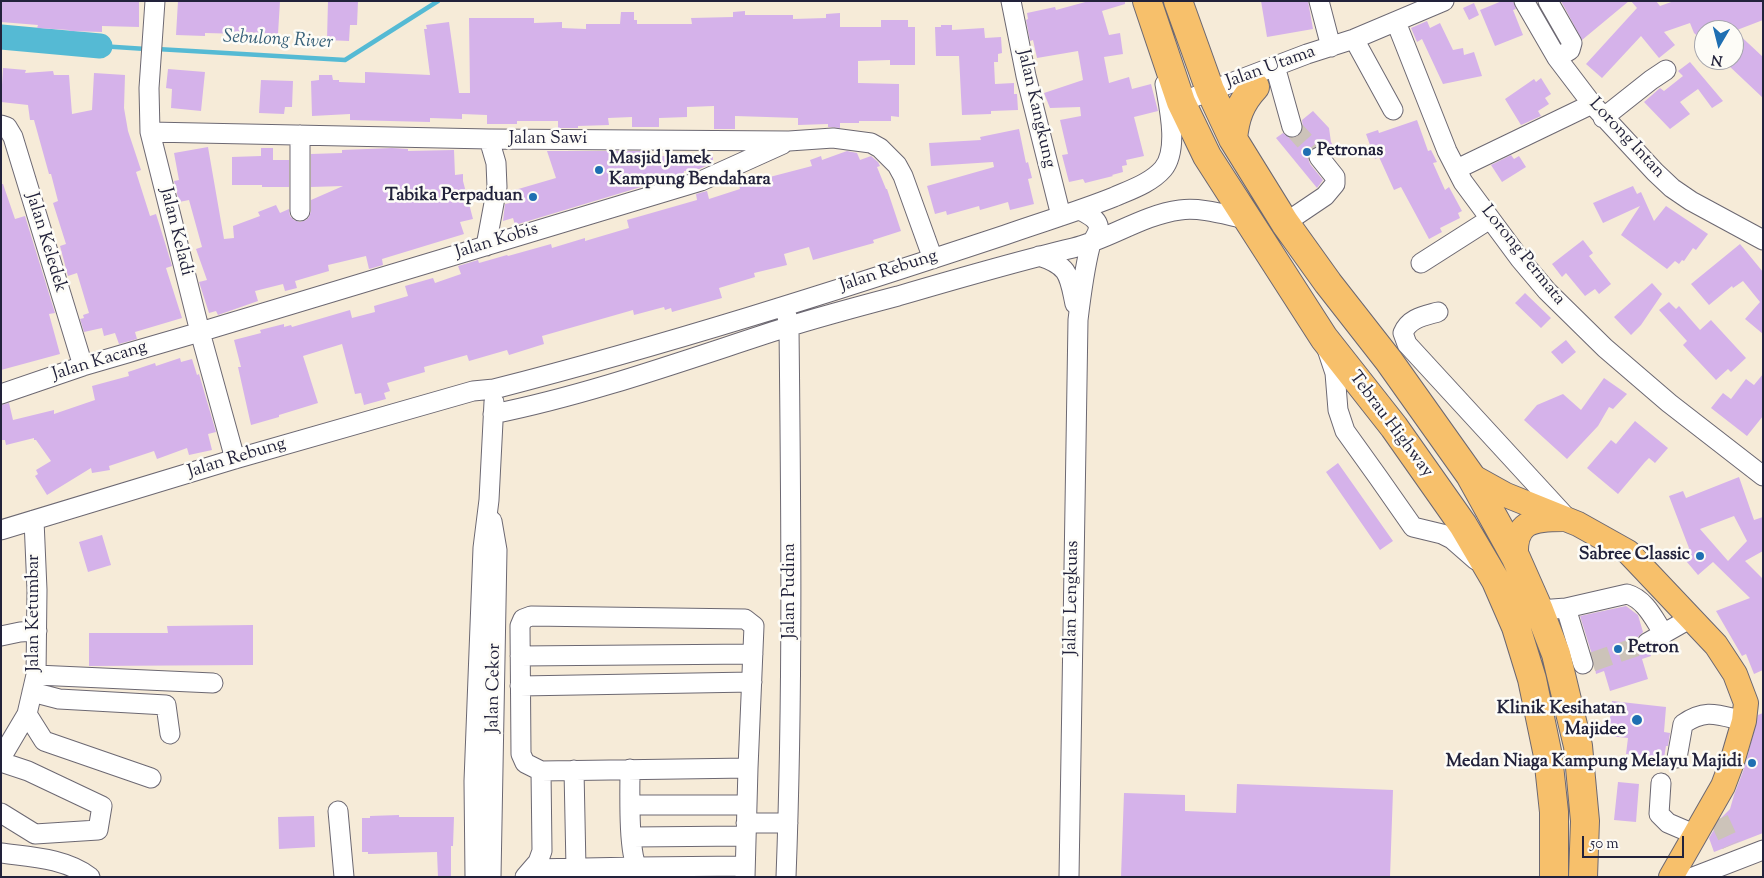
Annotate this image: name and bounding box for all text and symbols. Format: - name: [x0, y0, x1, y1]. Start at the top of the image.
- north arrow: [1694, 20, 1744, 70]
- water label: Sebulong River: [222, 27, 334, 55]
- street label: Jalan Utama: [1223, 42, 1319, 94]
- street label: Jalan Kangkung: [1011, 48, 1059, 170]
- text: N: [1710, 48, 1724, 70]
- street label: Lorong Intan: [1583, 94, 1669, 184]
- street label: Jalan Sawi: [509, 129, 587, 151]
- place label: Petronas: [1317, 141, 1383, 163]
- marker: Petronas: [1301, 146, 1313, 158]
- place label: Masjid Jamek Kampung Bendahara: [609, 149, 771, 192]
- marker: Masjid Jamek Kampung Bendahara: [593, 164, 605, 176]
- street label: Jalan Keladi: [154, 186, 196, 278]
- place label: Tabika Perpaduan: [385, 186, 523, 208]
- street label: Jalan Keledek: [20, 191, 70, 295]
- marker: Tabika Perpaduan: [527, 191, 539, 203]
- street label: Lorong Permata: [1475, 202, 1569, 310]
- street label: Jalan Kobis: [453, 219, 541, 265]
- street label: Jalan Rebung: [837, 246, 941, 298]
- street label: Jalan Kacang: [50, 337, 150, 387]
- street label: Tebrau Highway: [1343, 368, 1437, 482]
- street label: Jalan Rebung: [185, 434, 289, 484]
- street label: Jalan Lengkuas: [1061, 540, 1085, 656]
- street label: Jalan Pudina: [780, 543, 802, 639]
- place label: Sabree Classic: [1579, 545, 1690, 567]
- marker: Sabree Classic: [1694, 550, 1706, 562]
- street label: Jalan Ketumbar: [24, 554, 46, 672]
- place label: Petron: [1628, 638, 1679, 660]
- street label: Jalan Cekor: [483, 643, 507, 733]
- marker: Petron: [1612, 643, 1624, 655]
- place label: Klinik Kesihatan Majidee: [1497, 699, 1626, 742]
- marker: Klinik Kesihatan Majidee: [1630, 713, 1644, 727]
- place label: Medan Niaga Kampung Melayu Majidi: [1446, 752, 1742, 774]
- marker: Medan Niaga Kampung Melayu Majidi: [1746, 757, 1758, 769]
- scale bar: [1584, 826, 1686, 858]
- text: 50 m: [1590, 834, 1619, 855]

